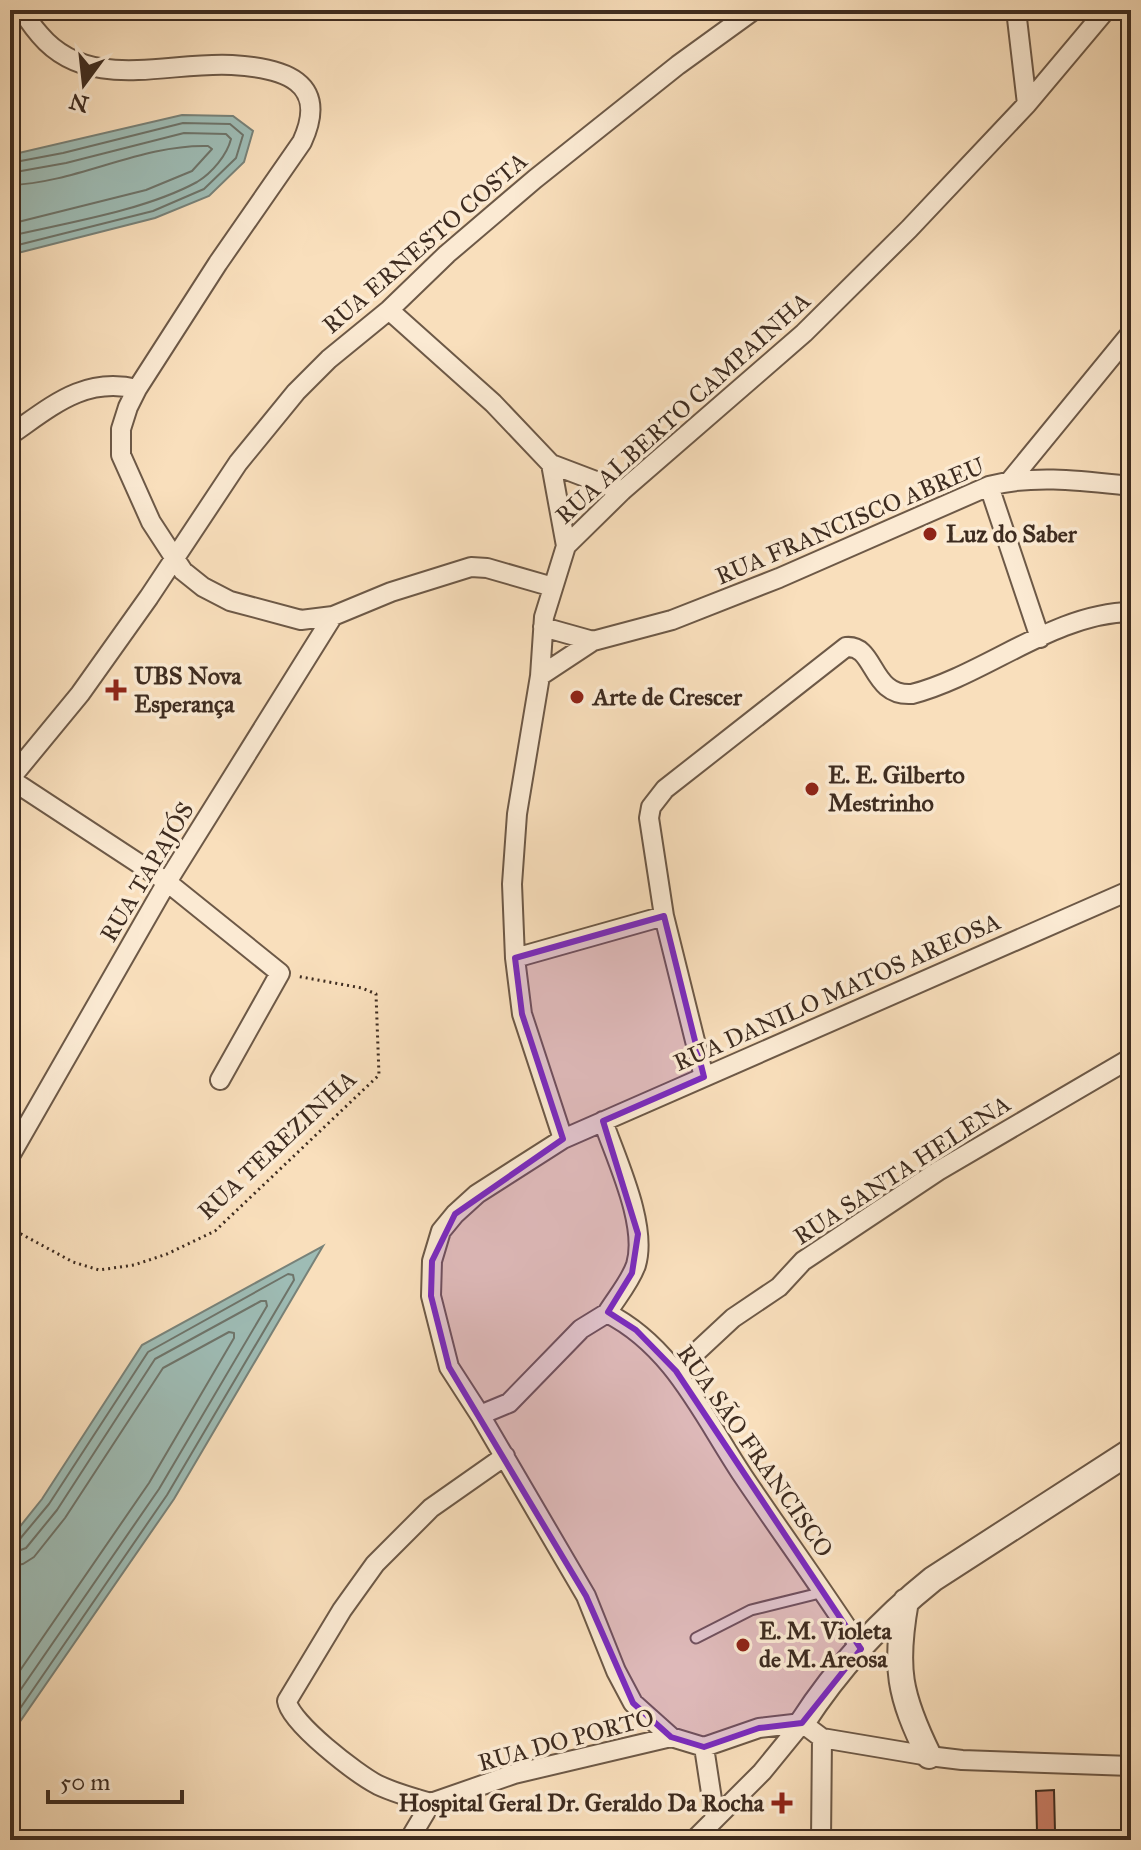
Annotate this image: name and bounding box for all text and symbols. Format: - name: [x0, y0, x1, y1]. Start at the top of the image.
- north arrow: [44, 44, 124, 124]
- text: N: [66, 87, 91, 118]
- street label: RUA ERNESTO COSTA: [316, 146, 534, 340]
- street label: RUA ALBERTO CAMPAINHA: [549, 286, 817, 530]
- street label: RUA FRANCISCO ABREU: [711, 451, 989, 591]
- place label: Luz do Saber: [946, 519, 1078, 549]
- marker: Luz do Saber: [921, 525, 939, 543]
- place label: UBS Nova Esperança: [134, 661, 242, 719]
- marker: UBS Nova Esperança: [105, 679, 127, 701]
- place label: Arte de Crescer: [591, 682, 743, 712]
- marker: Arte de Crescer: [568, 688, 586, 706]
- place label: E. E. Gilberto Mestrinho: [828, 760, 965, 818]
- marker: E. E. Gilberto Mestrinho: [803, 780, 821, 798]
- street label: RUA TAPAJÓS: [93, 797, 201, 947]
- street label: RUA DANILO MATOS AREOSA: [669, 906, 1005, 1078]
- street label: RUA TEREZINHA: [192, 1064, 362, 1226]
- street label: RUA SANTA HELENA: [788, 1089, 1016, 1251]
- street label: RUA SÃO FRANCISCO: [670, 1339, 840, 1563]
- place label: E. M. Violeta de M. Areosa: [759, 1616, 892, 1674]
- marker: E. M. Violeta de M. Areosa: [734, 1636, 752, 1654]
- street label: RUA DO PORTO: [475, 1702, 657, 1778]
- scale bar: [48, 1754, 182, 1804]
- text: 50 m: [60, 1767, 110, 1797]
- place label: Hospital Geral Dr. Geraldo Da Rocha: [398, 1788, 765, 1818]
- marker: Hospital Geral Dr. Geraldo Da Rocha: [771, 1792, 793, 1814]

